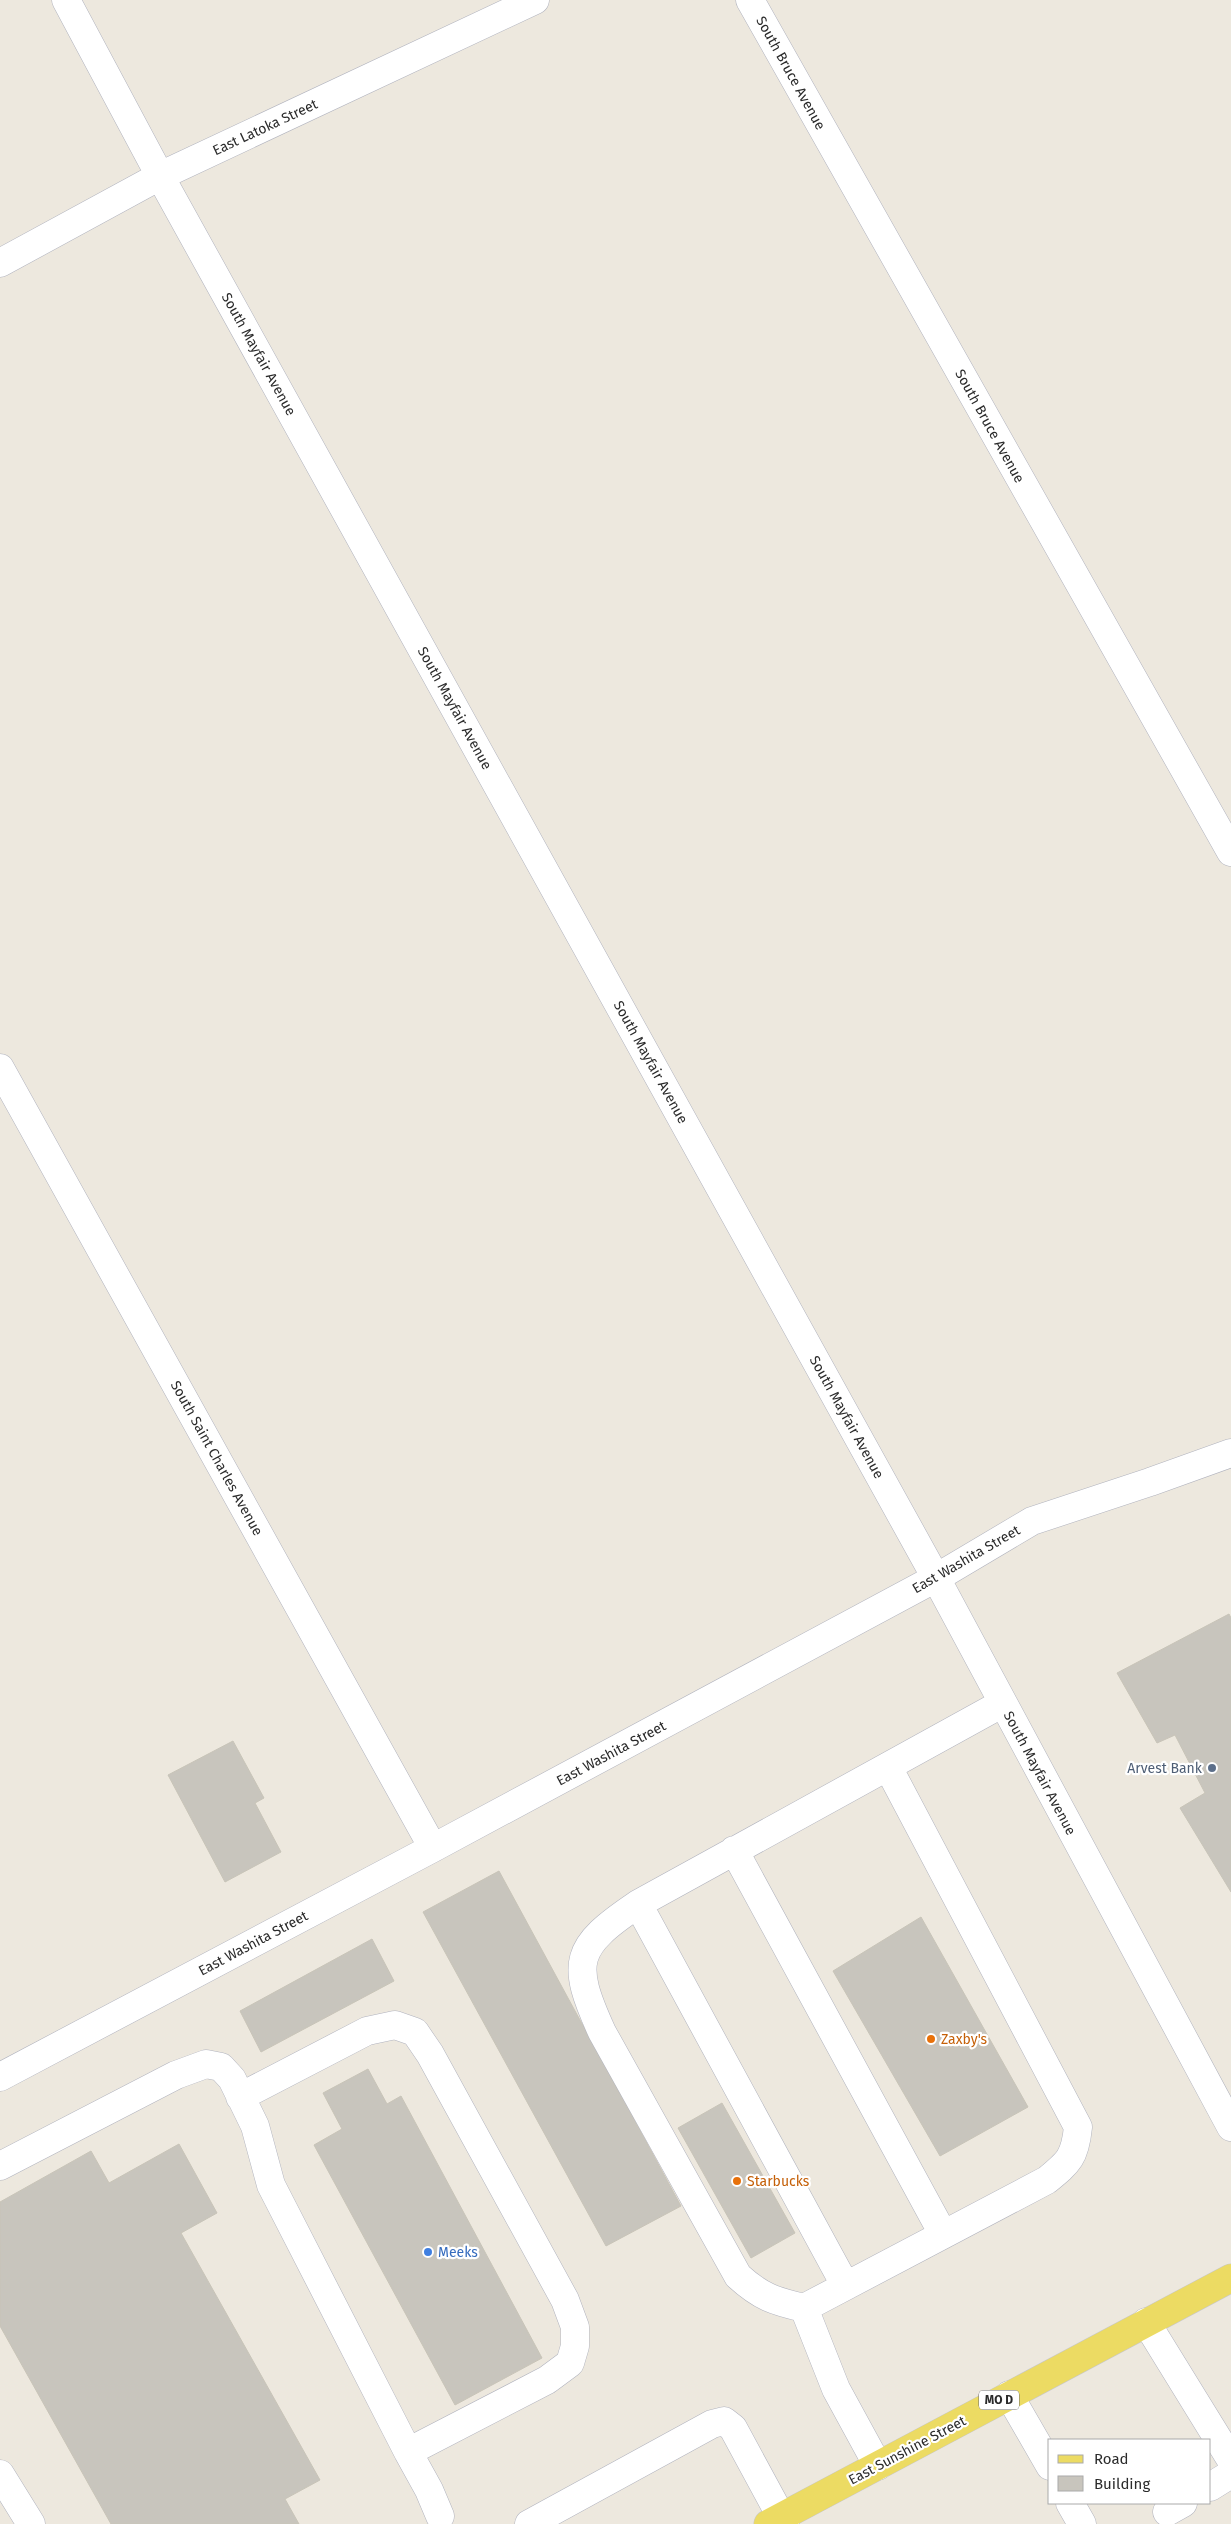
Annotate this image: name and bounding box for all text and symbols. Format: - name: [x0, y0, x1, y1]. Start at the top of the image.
- street label: South Bruce Avenue: [752, 13, 829, 133]
- street label: East Latoka Street: [210, 95, 321, 159]
- street label: South Mayfair Avenue: [218, 290, 299, 419]
- street label: South Bruce Avenue: [951, 366, 1028, 486]
- street label: South Mayfair Avenue: [414, 644, 495, 773]
- street label: South Mayfair Avenue: [610, 998, 691, 1127]
- street label: South Mayfair Avenue: [806, 1353, 887, 1482]
- street label: South Saint Charles Avenue: [167, 1378, 266, 1539]
- street label: East Washita Street: [909, 1521, 1024, 1597]
- street label: South Mayfair Avenue: [1000, 1708, 1079, 1838]
- street label: East Washita Street: [554, 1717, 670, 1790]
- place label: Arvest Bank: [1127, 1760, 1203, 1777]
- marker: Arvest Bank: [1206, 1762, 1218, 1774]
- street label: East Washita Street: [196, 1907, 312, 1980]
- place label: Zaxby's: [941, 2031, 988, 2048]
- marker: Zaxby's: [925, 2033, 937, 2045]
- place label: Starbucks: [747, 2173, 810, 2190]
- marker: Starbucks: [731, 2175, 743, 2187]
- place label: Meeks: [438, 2244, 478, 2261]
- marker: Meeks: [422, 2246, 434, 2258]
- road number: MO D: [979, 2390, 1019, 2410]
- street label: East Sunshine Street: [846, 2412, 970, 2489]
- legend: [1048, 2439, 1211, 2504]
- text: Road: [1094, 2450, 1129, 2468]
- text: Building: [1094, 2475, 1150, 2493]

